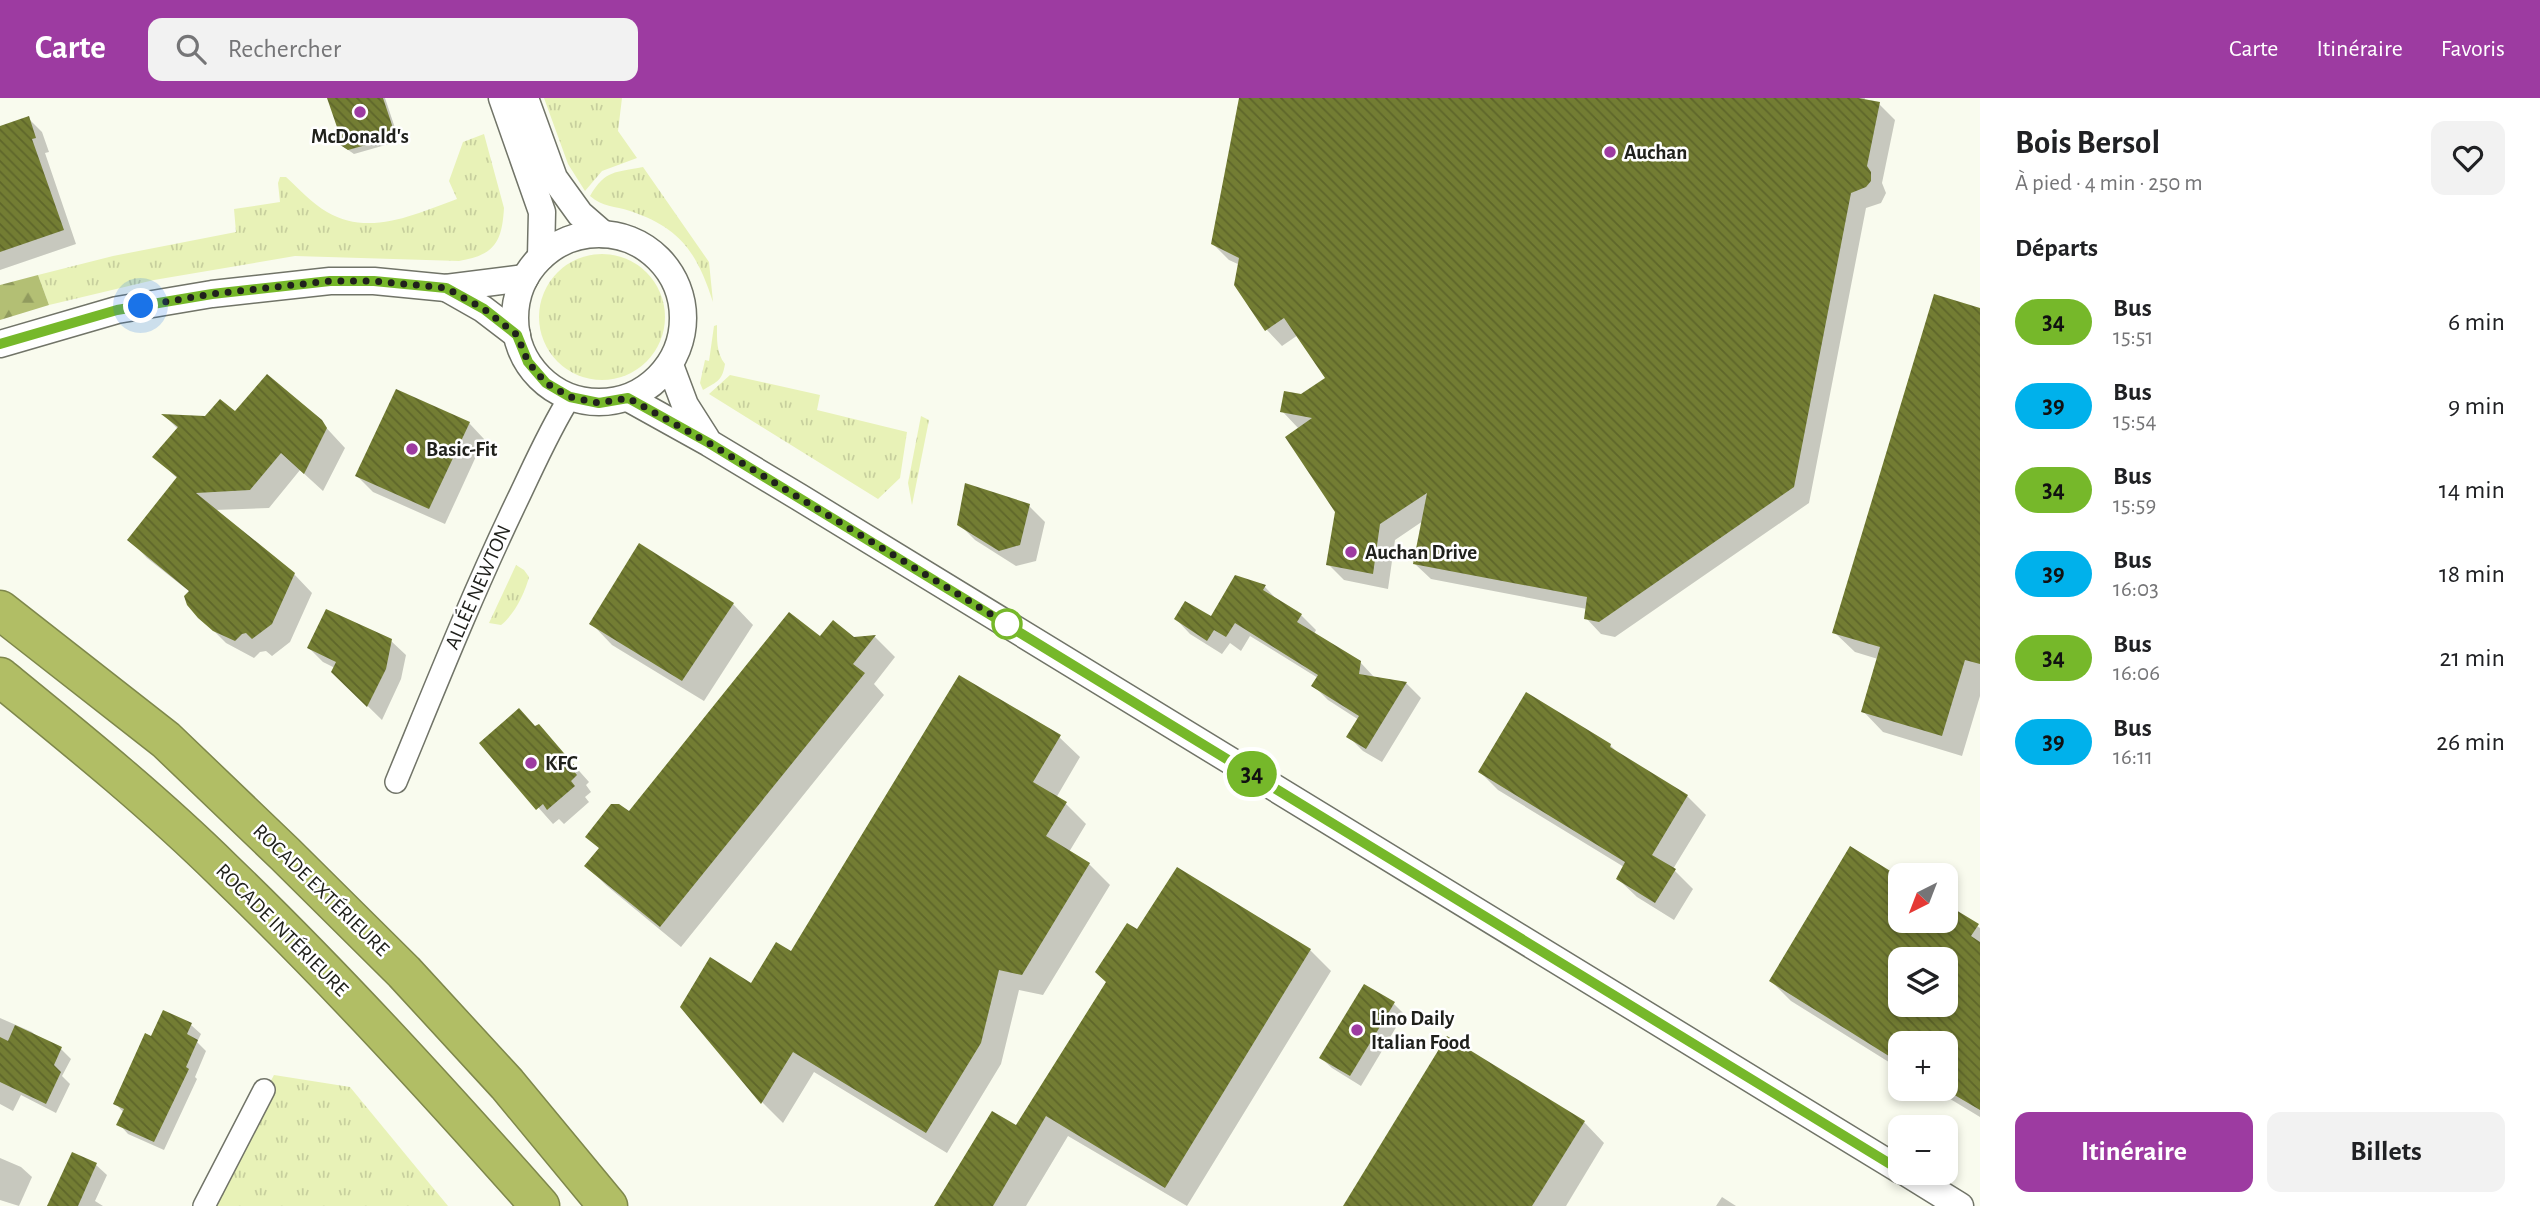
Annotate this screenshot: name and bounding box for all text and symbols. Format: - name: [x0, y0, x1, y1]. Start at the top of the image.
- search box: [148, 18, 638, 81]
- icon: search: [172, 30, 210, 68]
- text: Carte: [35, 32, 106, 65]
- text: Rechercher: [228, 36, 341, 62]
- text: Carte: [2229, 37, 2278, 61]
- text: Itinéraire: [2316, 37, 2403, 61]
- text: Favoris: [2441, 37, 2505, 61]
- marker: McDonald's: [352, 104, 368, 120]
- button: heart: [2431, 121, 2505, 195]
- place label: McDonald's: [311, 126, 409, 147]
- text: Bois Bersol: [2015, 127, 2160, 160]
- place label: Auchan: [1624, 142, 1687, 163]
- marker: Auchan: [1602, 144, 1618, 160]
- text: À pied · 4 min · 250 m: [2015, 172, 2203, 195]
- text: Départs: [2015, 235, 2098, 261]
- your location: [123, 288, 158, 323]
- text: Bus: [2113, 295, 2152, 321]
- text: 6 min: [2448, 309, 2505, 335]
- text: 34: [2042, 310, 2065, 334]
- text: 15:51: [2113, 326, 2153, 349]
- text: Bus: [2113, 379, 2152, 405]
- text: 9 min: [2448, 393, 2505, 419]
- text: 39: [2043, 394, 2064, 418]
- text: 15:54: [2113, 410, 2156, 433]
- place label: Basic-Fit: [426, 439, 497, 460]
- marker: Basic-Fit: [404, 441, 420, 457]
- text: Bus: [2113, 463, 2152, 489]
- text: 14 min: [2439, 477, 2505, 503]
- text: 34: [2042, 478, 2065, 502]
- text: 15:59: [2113, 494, 2156, 517]
- street label: ALLÉE NEWTON: [439, 521, 515, 652]
- place label: Auchan Drive: [1365, 542, 1477, 563]
- marker: Auchan Drive: [1343, 544, 1359, 560]
- text: Bus: [2113, 547, 2152, 573]
- text: 18 min: [2439, 561, 2505, 587]
- text: 39: [2043, 562, 2064, 586]
- text: 16:03: [2113, 578, 2159, 601]
- unlabelled marker: [992, 609, 1022, 639]
- text: Bus: [2113, 631, 2152, 657]
- text: 21 min: [2439, 645, 2505, 671]
- text: 34: [2042, 646, 2065, 670]
- text: 16:06: [2113, 662, 2160, 685]
- text: Bus: [2113, 715, 2152, 741]
- text: 26 min: [2436, 729, 2505, 755]
- text: 39: [2043, 730, 2064, 754]
- text: 16:11: [2113, 746, 2153, 769]
- line badge: 34: [1220, 751, 1284, 797]
- place label: KFC: [545, 753, 578, 774]
- marker: KFC: [523, 755, 539, 771]
- text: 34: [1241, 762, 1263, 786]
- street label: ROCADE EXTÉRIEURE: [249, 818, 394, 960]
- street label: ROCADE INTÉRIEURE: [212, 858, 354, 1000]
- north arrow: [1888, 863, 1958, 933]
- map controls: [1888, 863, 1958, 1185]
- button: layers: [1888, 947, 1958, 1017]
- place label: Lino Daily Italian Food: [1371, 1008, 1470, 1053]
- marker: Lino Daily Italian Food: [1349, 1022, 1365, 1038]
- button: +: [1888, 1031, 1958, 1101]
- button: Itinéraire: [2015, 1112, 2253, 1192]
- button: Billets: [2267, 1112, 2505, 1192]
- button: −: [1888, 1115, 1958, 1185]

